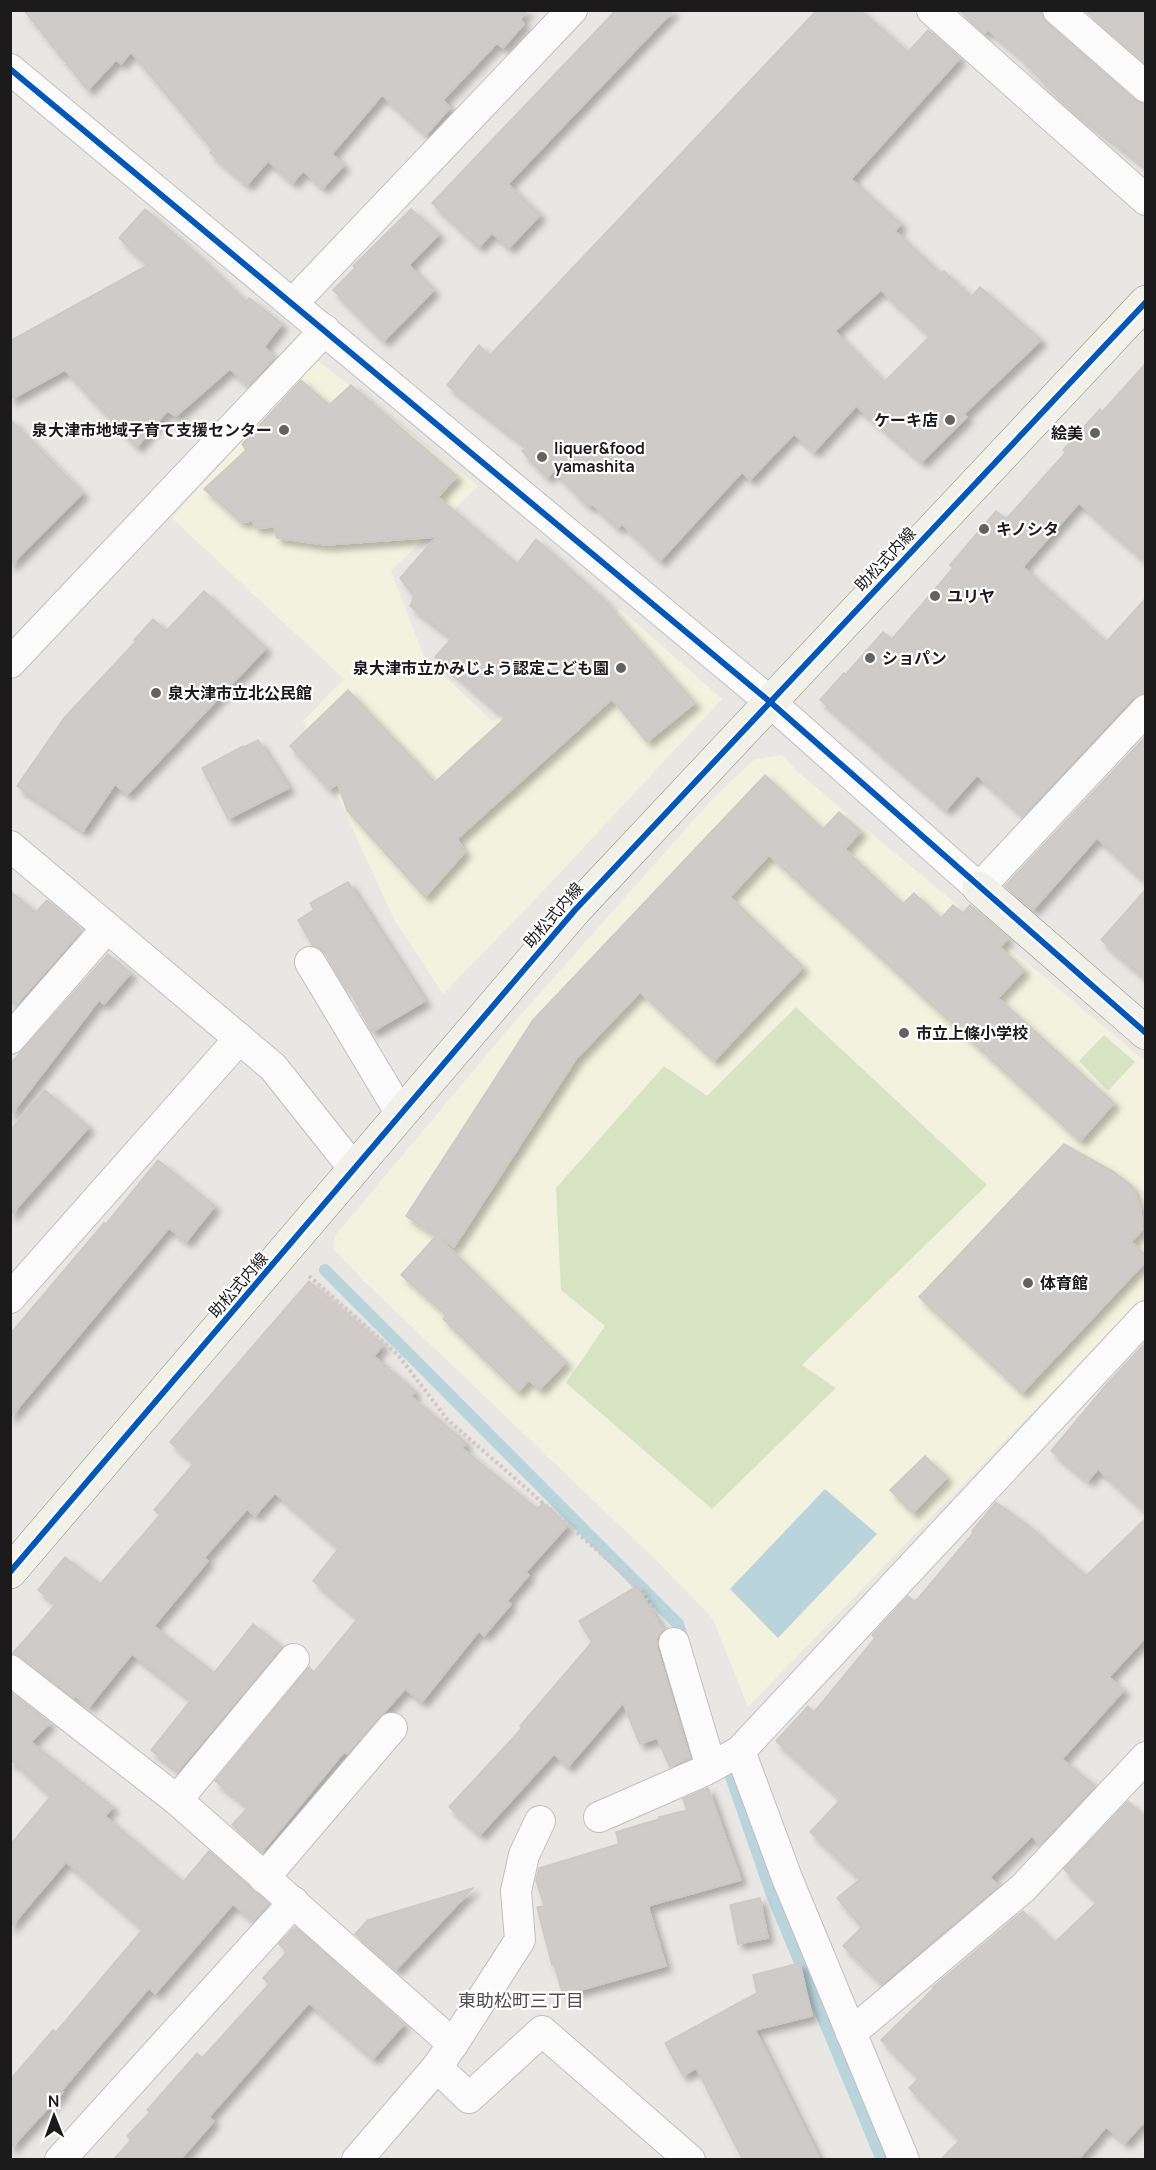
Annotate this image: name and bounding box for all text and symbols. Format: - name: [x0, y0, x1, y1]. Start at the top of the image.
- place label: ケーキ店: [874, 409, 938, 431]
- marker: ケーキ店: [943, 413, 957, 427]
- place label: 泉大津市地域子育て支援センター: [32, 419, 272, 441]
- place label: 絵美: [1051, 422, 1083, 444]
- marker: 泉大津市地域子育て支援センター: [277, 423, 291, 437]
- marker: 絵美: [1088, 426, 1102, 440]
- place label: liquer&food yamashita: [554, 437, 645, 477]
- marker: liquer&food yamashita: [535, 450, 549, 464]
- place label: キノシタ: [996, 518, 1059, 540]
- street label: 助松式内線: [850, 522, 920, 596]
- marker: キノシタ: [977, 522, 991, 536]
- place label: ユリヤ: [947, 585, 995, 607]
- marker: ユリヤ: [928, 589, 942, 603]
- place label: ショパン: [882, 647, 947, 669]
- marker: ショパン: [863, 651, 877, 665]
- place label: 泉大津市立かみじょう認定こども園: [353, 657, 609, 679]
- marker: 泉大津市立かみじょう認定こども園: [614, 661, 628, 675]
- place label: 泉大津市立北公民館: [168, 682, 312, 704]
- marker: 泉大津市立北公民館: [149, 686, 163, 700]
- street label: 助松式内線: [518, 878, 588, 952]
- place label: 市立上條小学校: [916, 1022, 1028, 1044]
- marker: 市立上條小学校: [897, 1026, 911, 1040]
- street label: 助松式内線: [203, 1248, 273, 1322]
- place label: 体育館: [1040, 1272, 1088, 1294]
- marker: 体育館: [1021, 1276, 1035, 1290]
- district label: 東助松町三丁目: [458, 1988, 584, 2012]
- north arrow: [24, 2086, 84, 2146]
- text: N: [48, 2090, 60, 2112]

